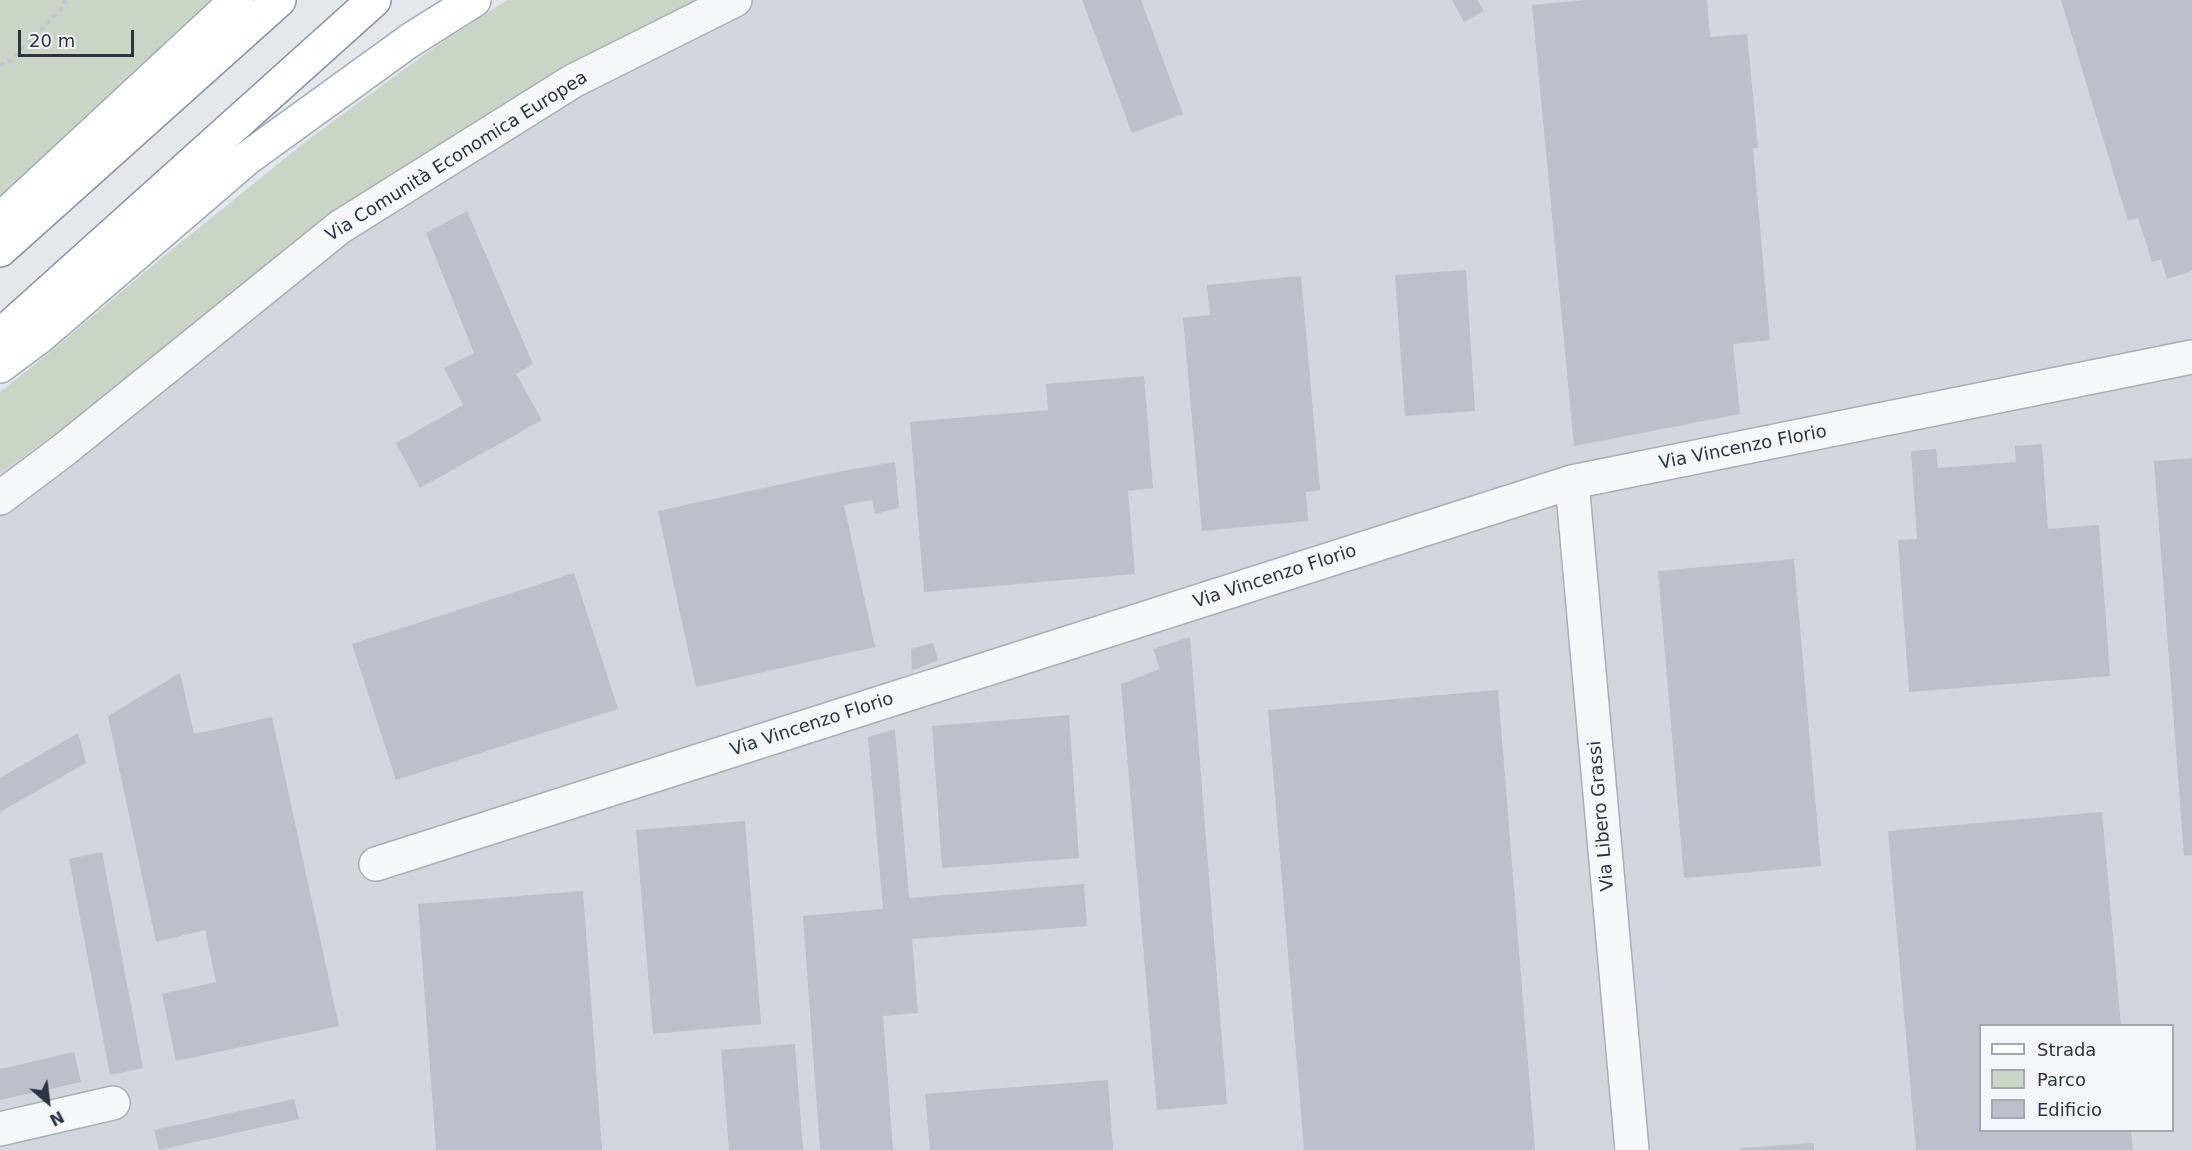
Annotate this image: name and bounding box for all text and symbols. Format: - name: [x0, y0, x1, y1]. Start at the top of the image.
- scale bar: [21, 18, 136, 56]
- text: 20 m: [29, 30, 75, 51]
- street label: Via Comunità Economica Europea: [322, 67, 592, 247]
- street label: Via Vincenzo Florio: [1657, 421, 1829, 475]
- street label: Via Vincenzo Florio: [1191, 540, 1359, 614]
- street label: Via Vincenzo Florio: [728, 688, 896, 762]
- street label: Via Libero Grassi: [1585, 740, 1619, 892]
- legend: [1979, 1024, 2174, 1132]
- text: Strada: [2037, 1039, 2096, 1060]
- text: Parco: [2037, 1069, 2086, 1090]
- north arrow: [18, 1072, 78, 1132]
- text: Edificio: [2037, 1099, 2102, 1120]
- text: N: [46, 1107, 67, 1130]

